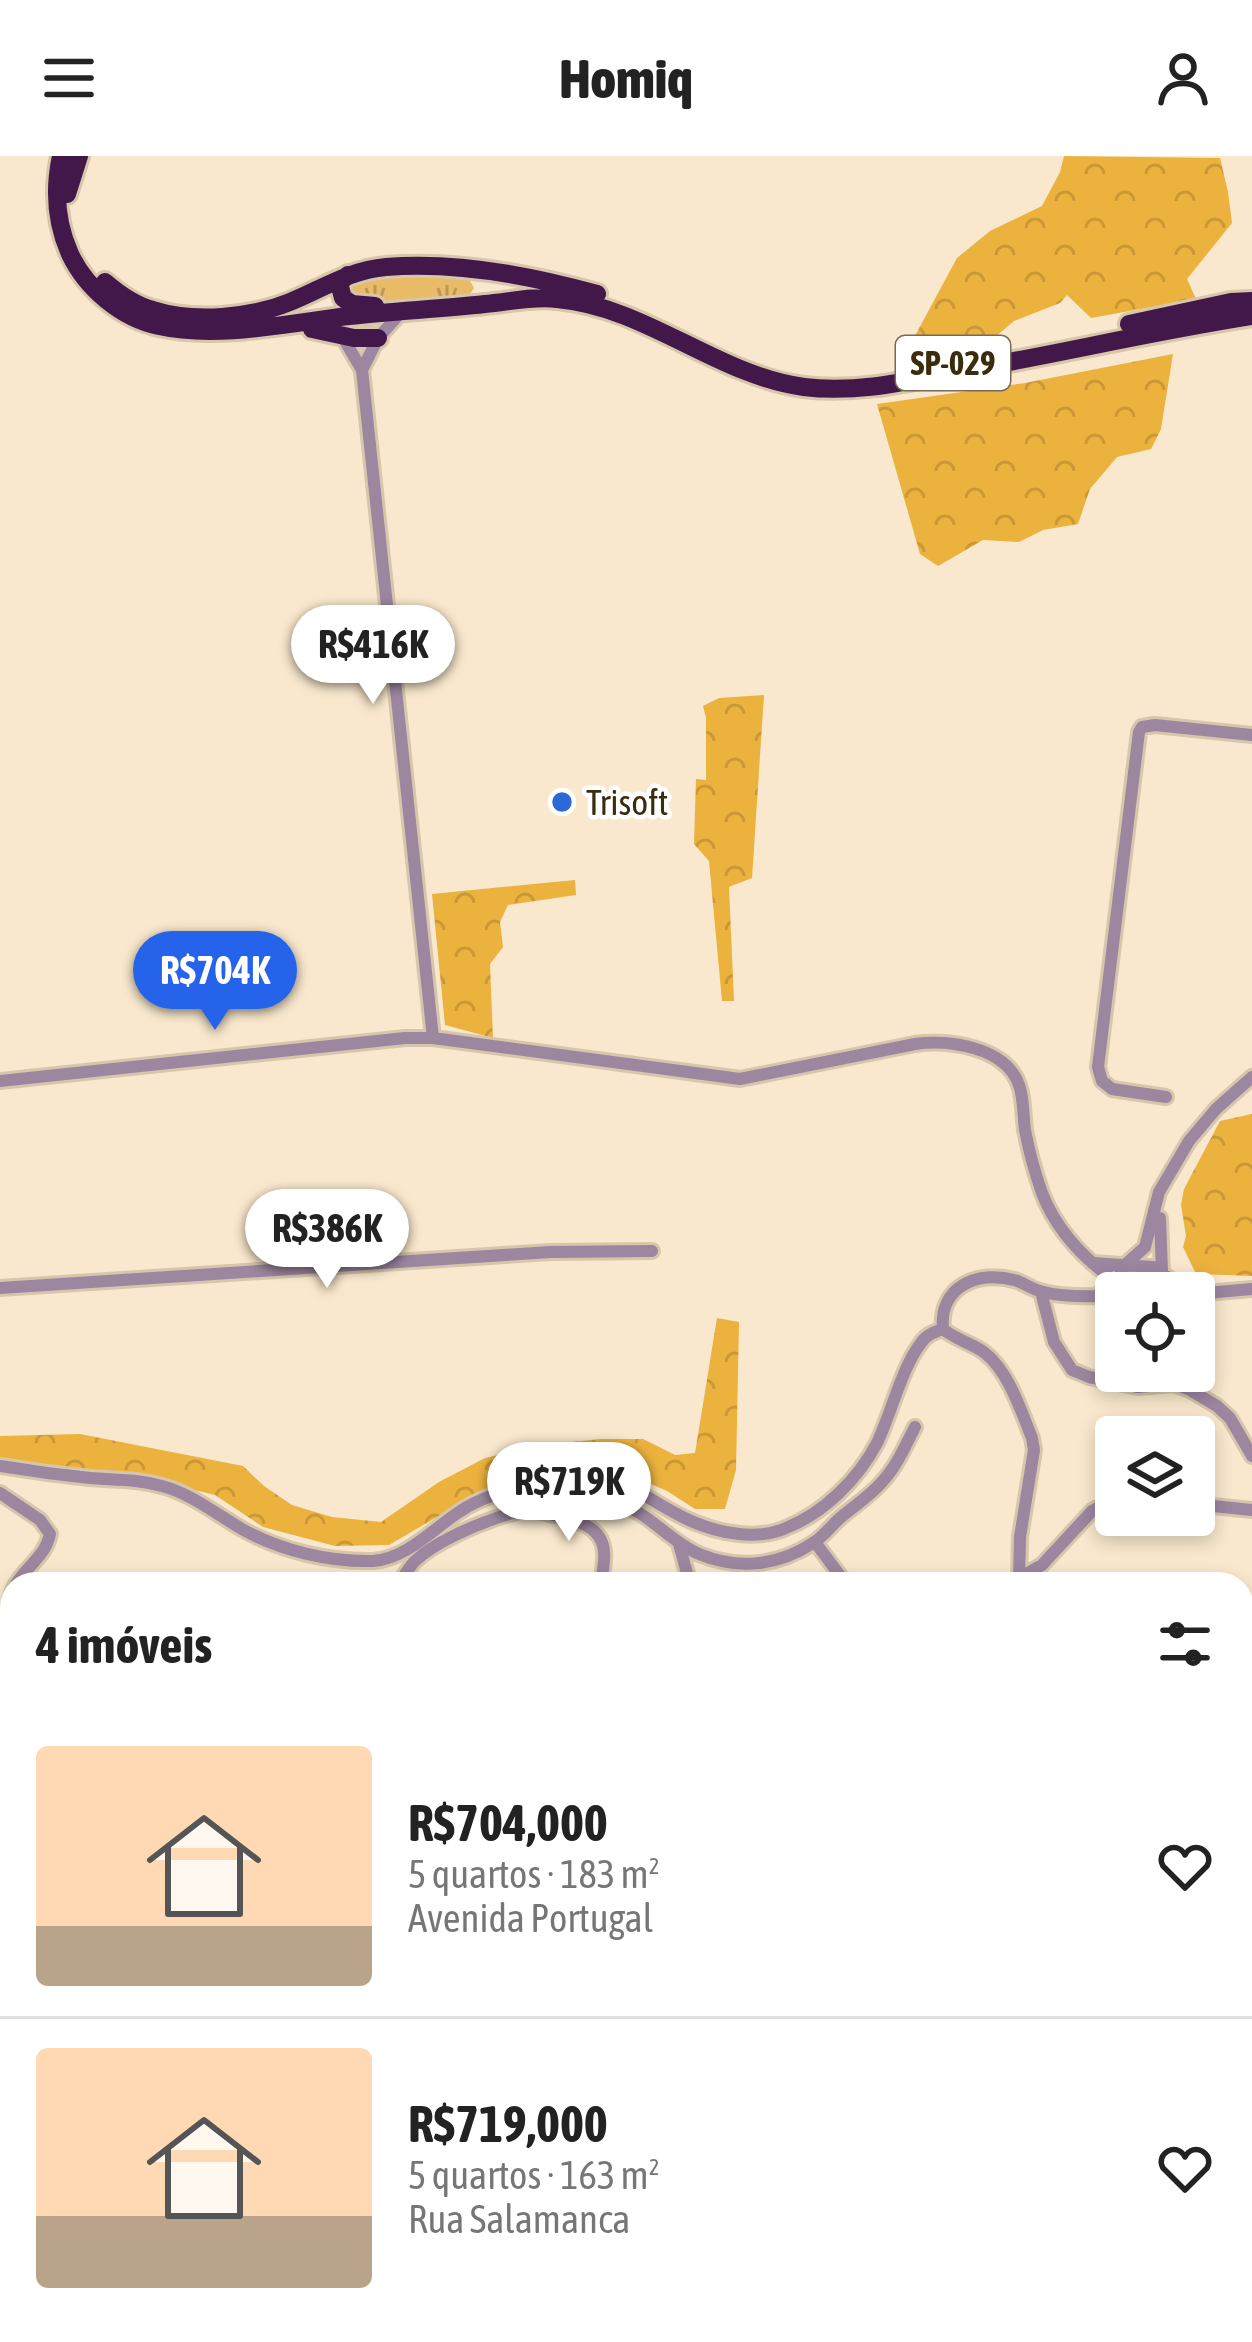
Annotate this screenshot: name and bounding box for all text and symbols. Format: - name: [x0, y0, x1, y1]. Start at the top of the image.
- icon: menu: [36, 45, 102, 111]
- icon: person: [1150, 45, 1216, 111]
- text: Homiq: [559, 48, 693, 109]
- road number: SP-029: [896, 336, 1010, 390]
- pin: R$416K: [275, 605, 471, 707]
- text: R$416K: [318, 622, 428, 666]
- place label: Trisoft: [586, 781, 668, 823]
- marker: Trisoft: [549, 789, 575, 815]
- pin: R$704K: [117, 931, 313, 1033]
- text: R$704K: [160, 948, 270, 992]
- pin: R$386K: [229, 1189, 425, 1291]
- text: R$386K: [272, 1206, 382, 1250]
- map controls: [1095, 1272, 1215, 1536]
- button: locate: [1095, 1272, 1215, 1392]
- button: layers: [1095, 1416, 1215, 1536]
- pin: R$719K: [471, 1442, 667, 1544]
- text: R$719K: [514, 1459, 624, 1503]
- icon: filters: [1152, 1611, 1218, 1677]
- text: 4 imóveis: [36, 1615, 212, 1674]
- text: R$704,000: [408, 1793, 608, 1852]
- icon: home: [132, 1794, 276, 1938]
- icon: heart: [1152, 1833, 1218, 1899]
- text: 5 quartos · 183 m²: [408, 1852, 660, 1896]
- text: Avenida Portugal: [408, 1896, 653, 1940]
- text: R$719,000: [408, 2094, 608, 2153]
- icon: home: [132, 2096, 276, 2240]
- icon: heart: [1152, 2135, 1218, 2201]
- text: 5 quartos · 163 m²: [408, 2153, 660, 2197]
- text: Rua Salamanca: [408, 2197, 631, 2241]

